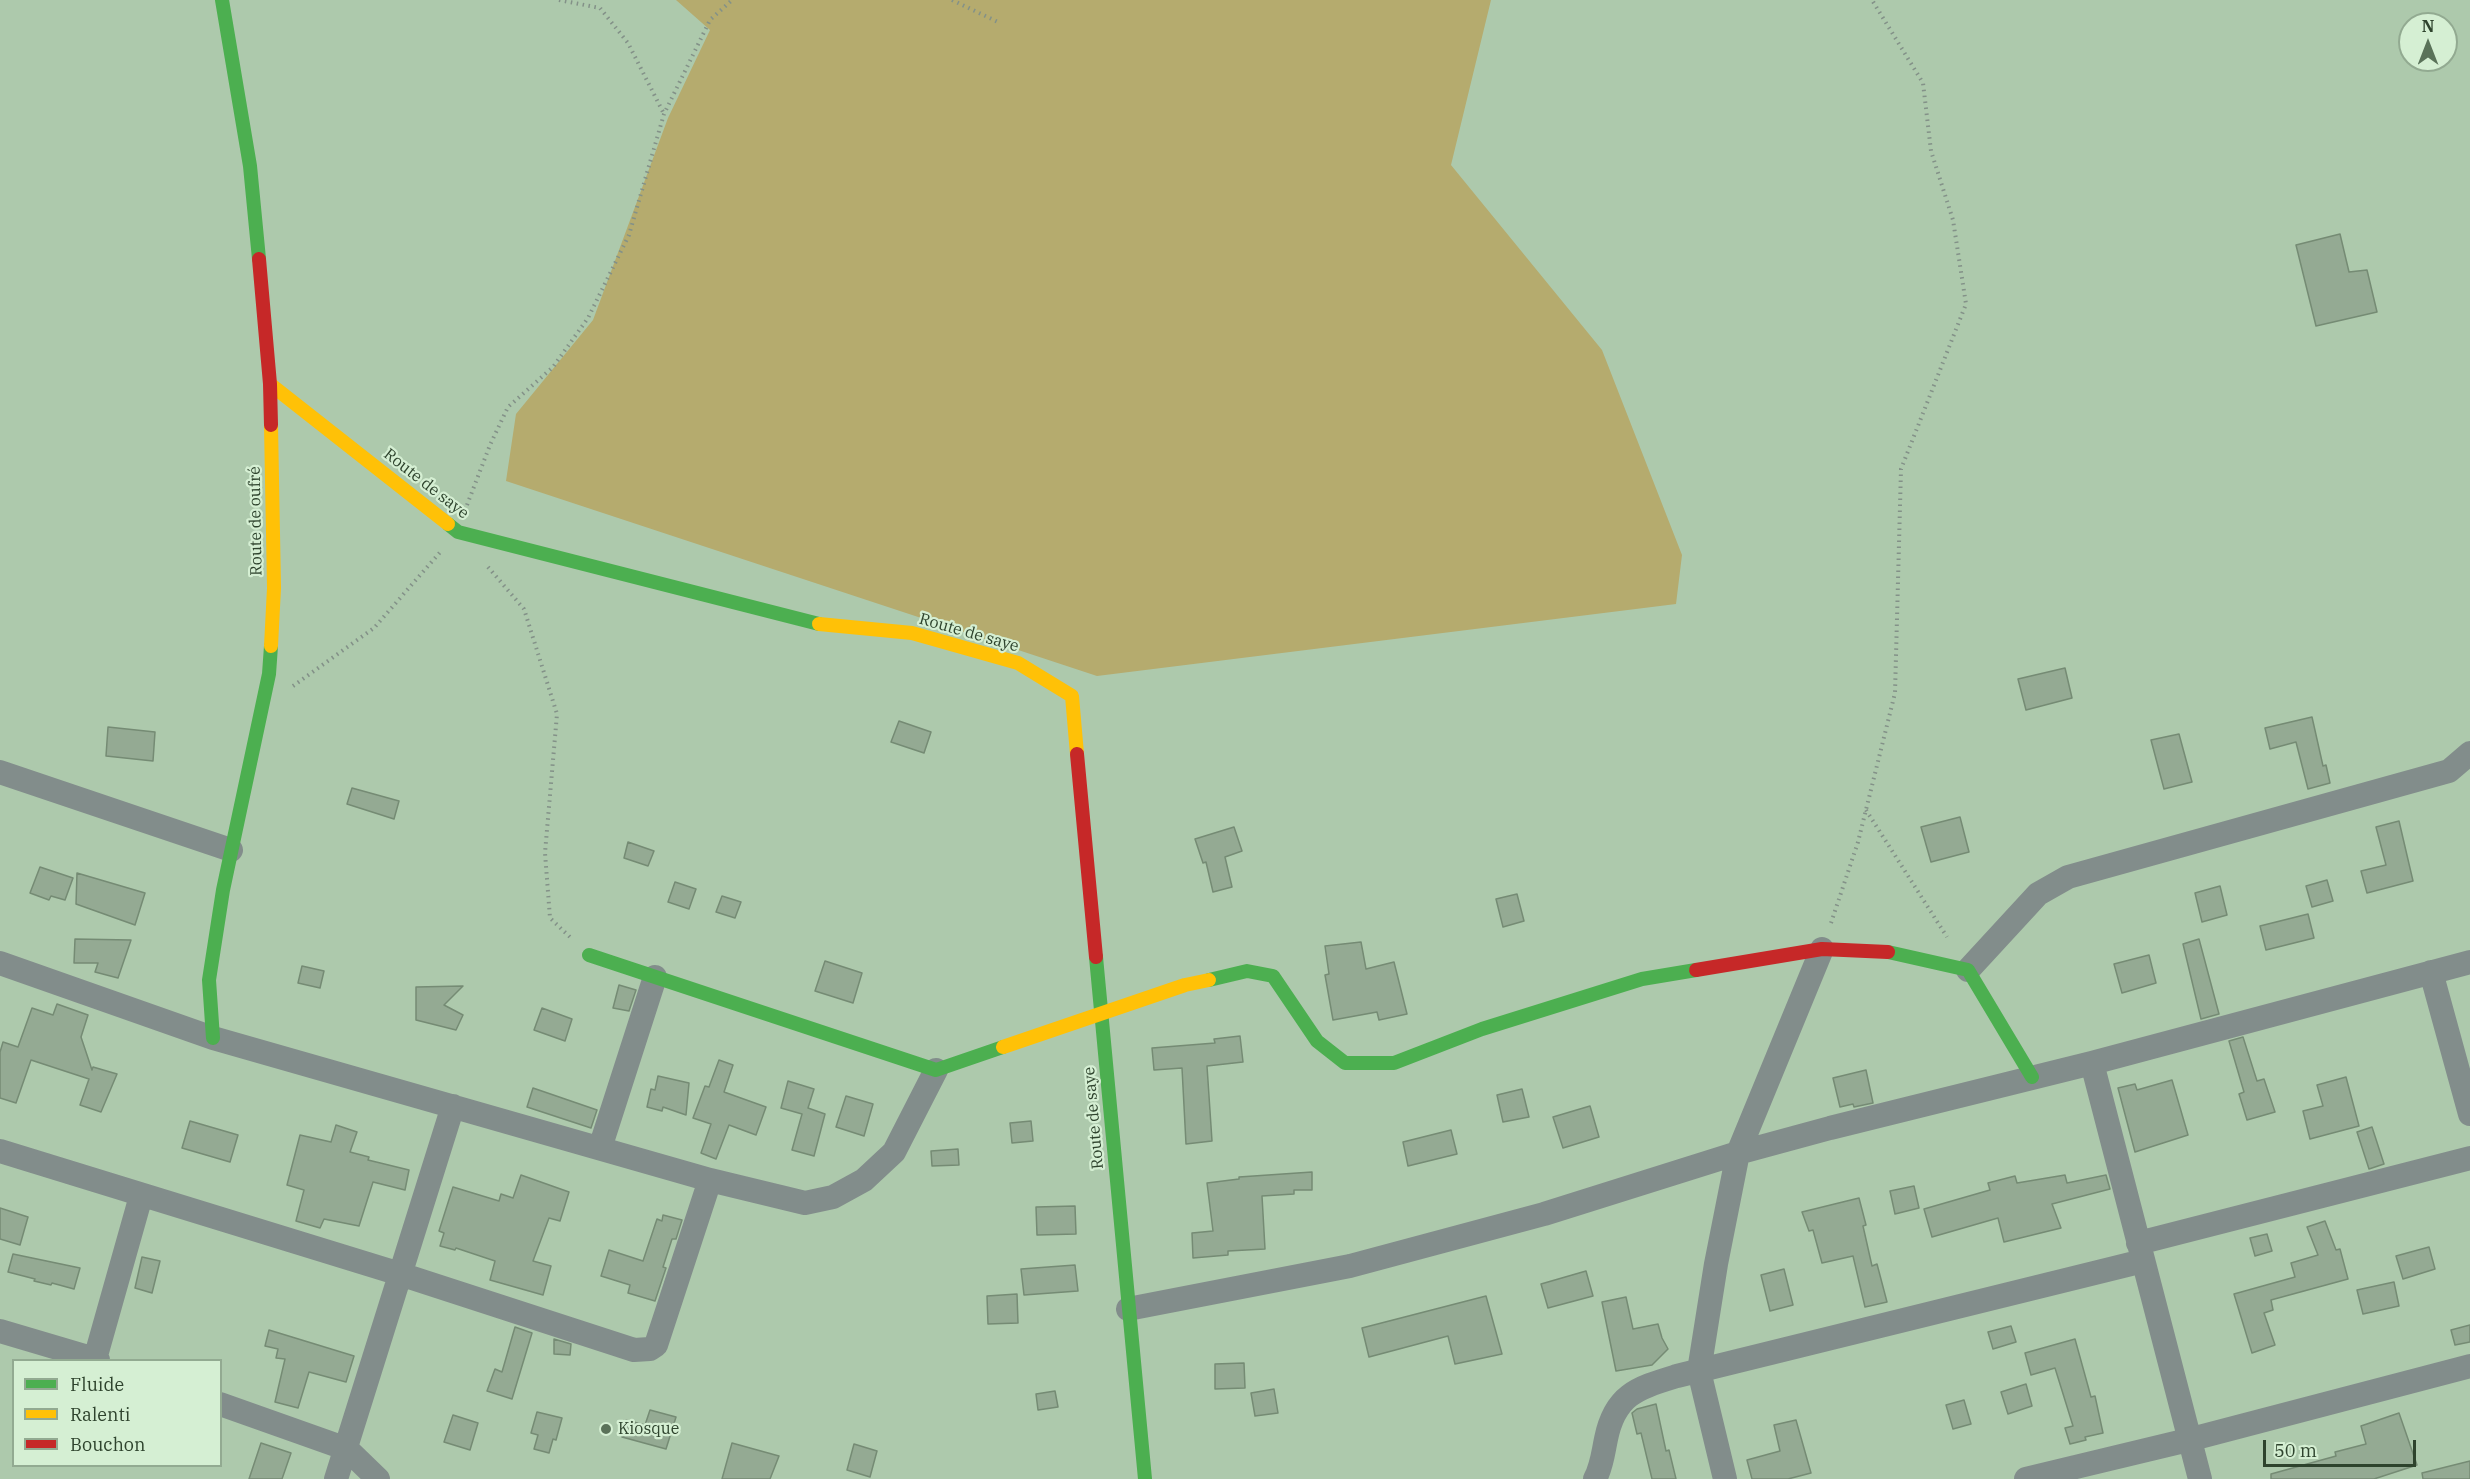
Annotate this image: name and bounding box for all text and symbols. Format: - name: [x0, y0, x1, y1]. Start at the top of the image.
- north arrow: [2398, 12, 2458, 72]
- text: N: [2422, 16, 2434, 36]
- street label: Route de saye: [380, 445, 472, 523]
- street label: Route de oufré: [245, 466, 267, 576]
- street label: Route de saye: [917, 610, 1021, 656]
- street label: Route de saye: [1080, 1066, 1108, 1170]
- legend: [12, 1359, 222, 1467]
- text: Fluide: [70, 1373, 124, 1396]
- text: Ralenti: [70, 1403, 131, 1426]
- place label: Kiosque: [618, 1419, 679, 1439]
- marker: Kiosque: [599, 1422, 613, 1436]
- scale bar: [2266, 1428, 2419, 1466]
- text: Bouchon: [70, 1433, 146, 1456]
- text: 50 m: [2274, 1439, 2317, 1462]

